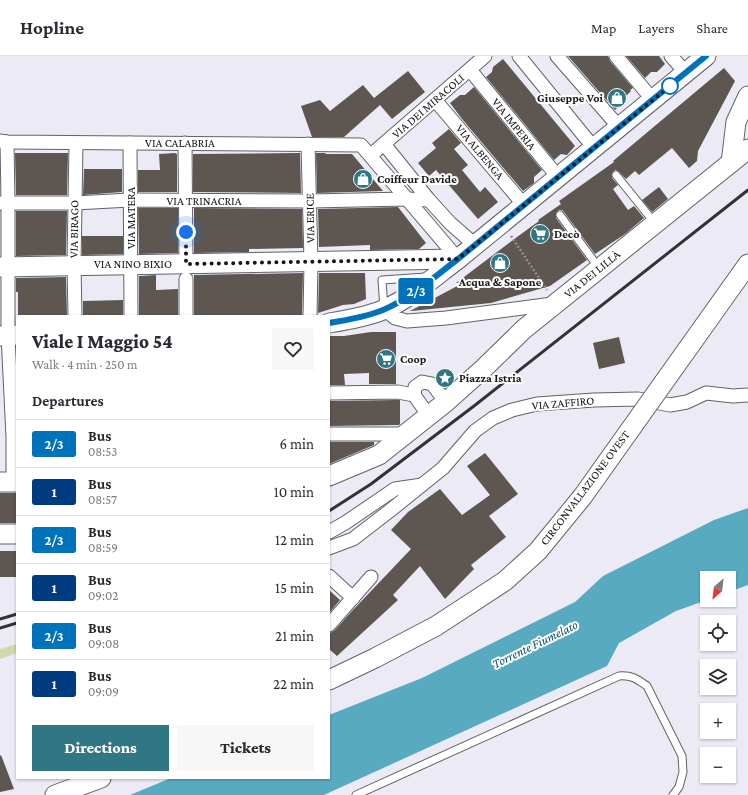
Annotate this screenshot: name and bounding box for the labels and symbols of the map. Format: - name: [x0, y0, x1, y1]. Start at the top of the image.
- street label: VIA DEI MIRACOLI: [389, 71, 467, 141]
- unlabelled marker: [661, 77, 679, 95]
- shop icon: Giuseppe Voi: [606, 87, 628, 109]
- place label: Giuseppe Voi: [537, 91, 604, 105]
- street label: VIA IMPERIA: [489, 95, 539, 153]
- street label: VIA ALBENGA: [453, 122, 507, 183]
- street label: VIA CALABRIA: [145, 136, 215, 150]
- shop icon: Coiffeur Davide: [352, 168, 374, 190]
- place label: Coiffeur Davide: [377, 172, 457, 186]
- street label: VIA MATERA: [124, 187, 138, 249]
- street label: VIA ERICE: [303, 192, 317, 243]
- street label: VIA TRINACRIA: [166, 194, 242, 208]
- street label: VIA BIRAGO: [66, 200, 82, 258]
- your location: [176, 222, 196, 242]
- supermarket icon: Decò: [529, 223, 551, 245]
- place label: Decò: [554, 227, 579, 241]
- street label: VIA DEI LILLÀ: [561, 247, 623, 301]
- shop icon: Acqua & Sapone: [489, 252, 511, 274]
- street label: VIA NINO BIXIO: [94, 257, 172, 271]
- place label: Acqua & Sapone: [458, 275, 542, 289]
- line badge: 2/3: [393, 278, 439, 304]
- supermarket icon: Coop: [375, 348, 397, 370]
- place label: Coop: [400, 352, 427, 366]
- place icon: Piazza Istria: [434, 367, 456, 389]
- place label: Piazza Istria: [459, 371, 522, 385]
- street label: VIA ZAFFIRO: [531, 393, 595, 413]
- street label: CIRCONVALLAZIONE OVEST: [537, 427, 633, 548]
- north arrow: [700, 571, 736, 607]
- water label: Torrente Fiumelato: [490, 617, 581, 671]

